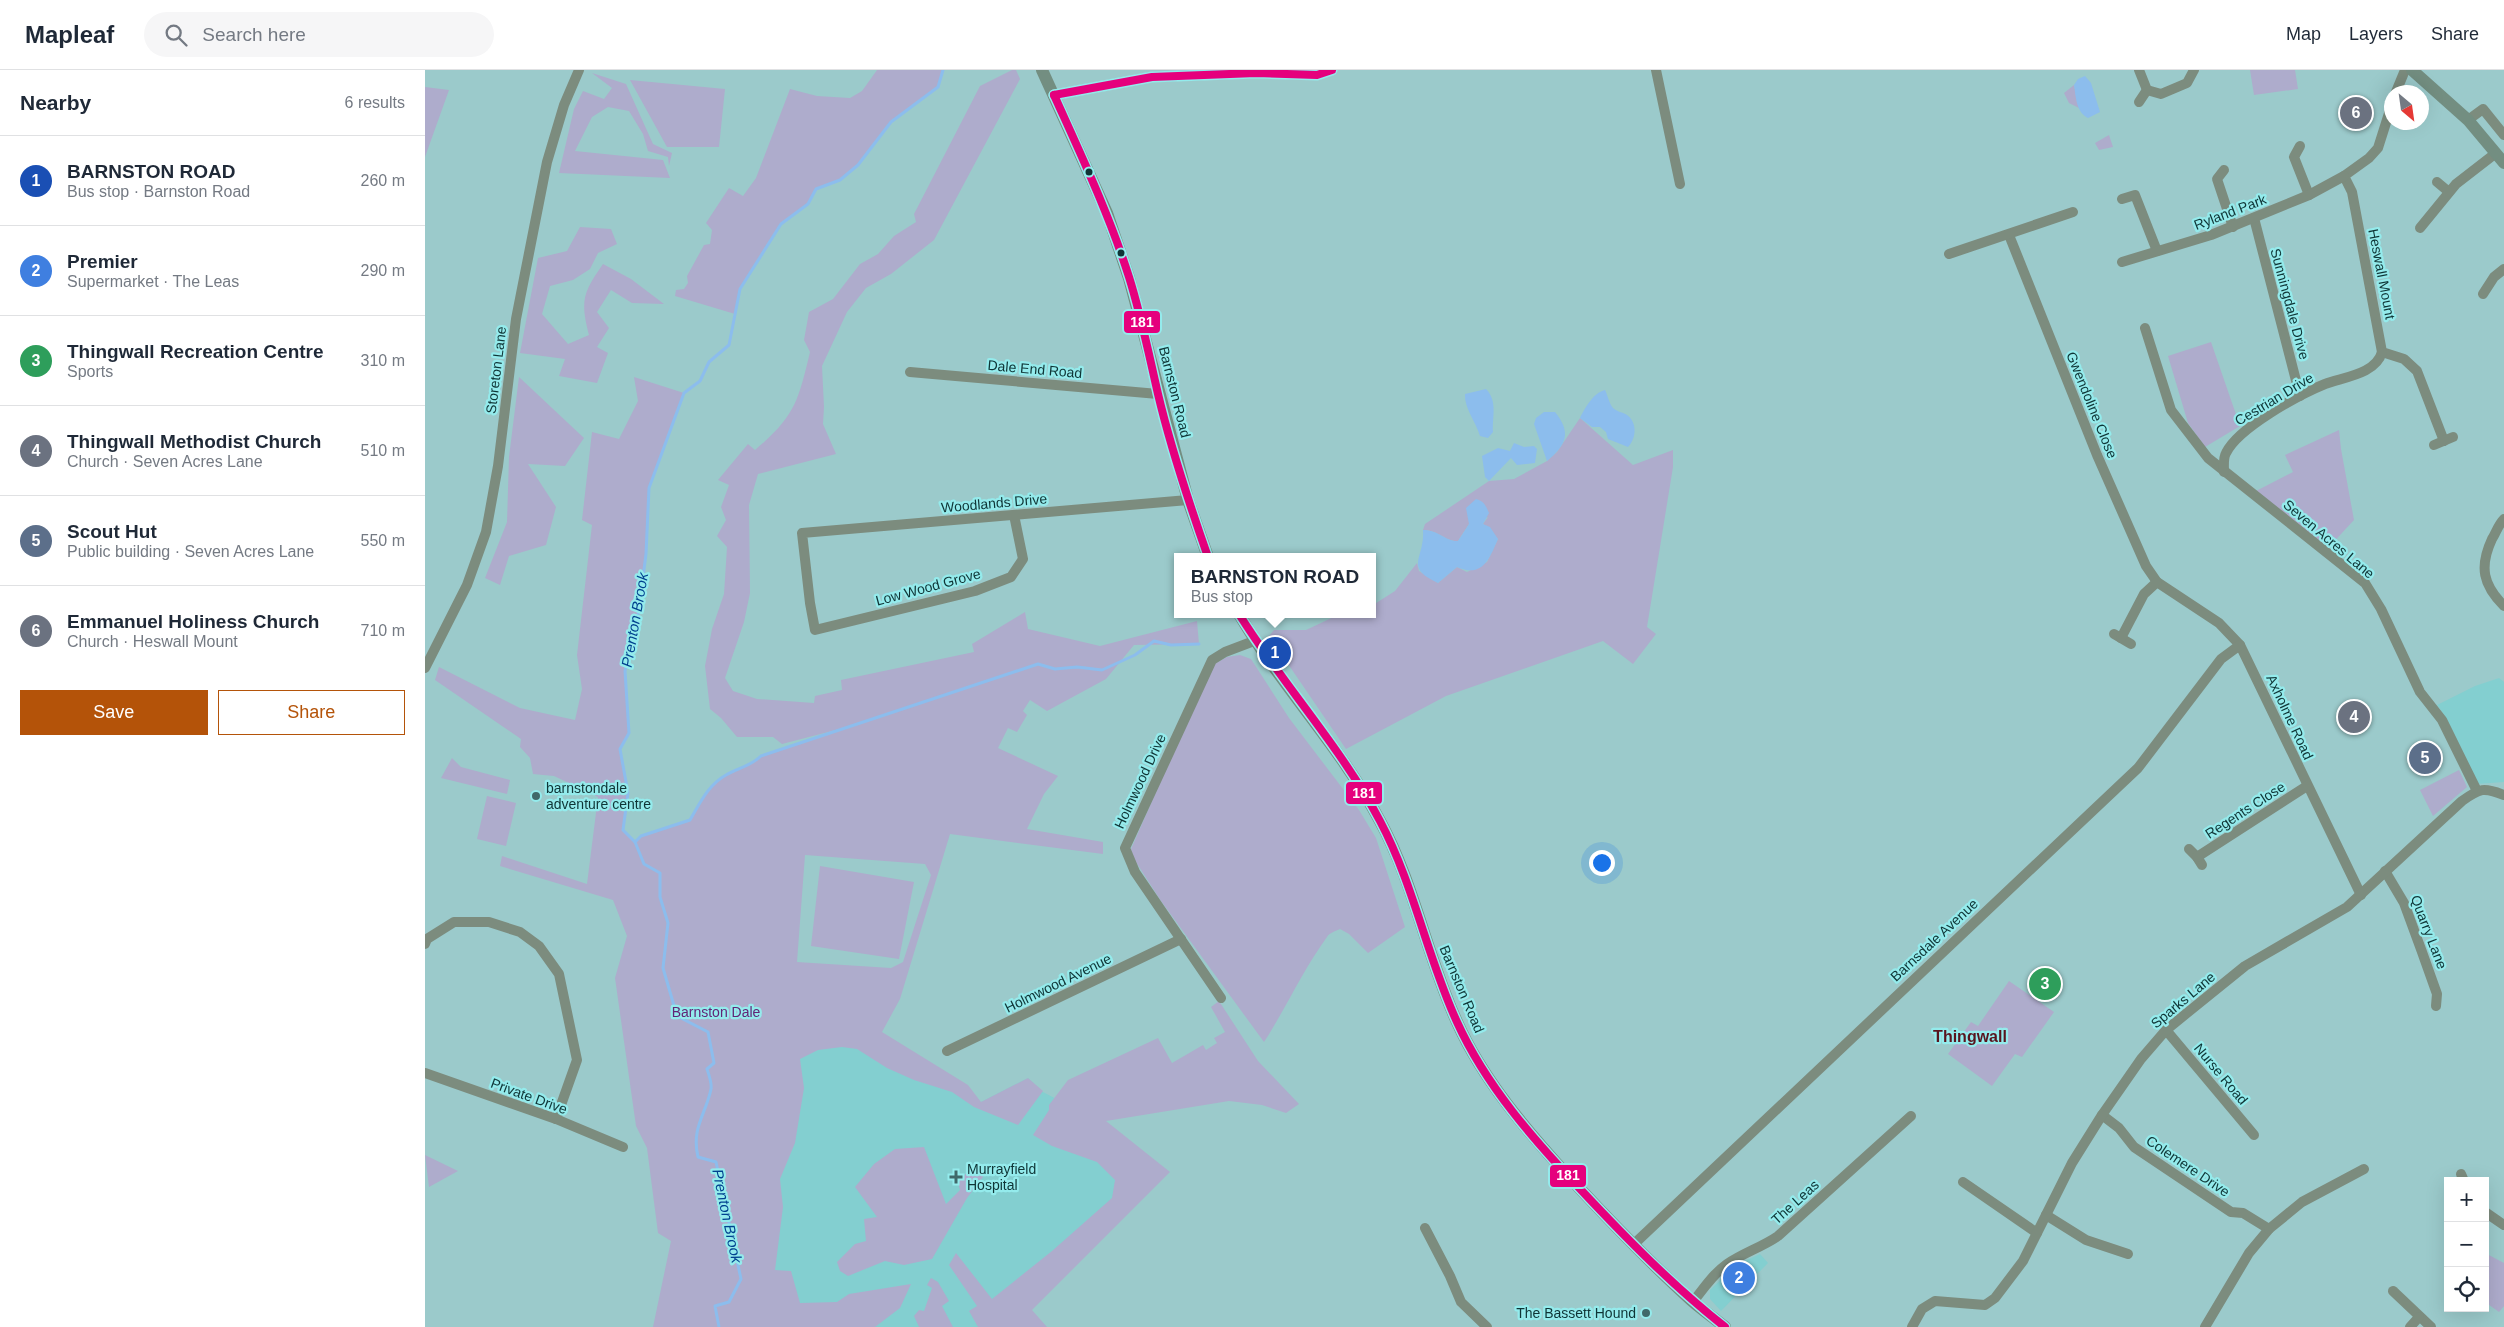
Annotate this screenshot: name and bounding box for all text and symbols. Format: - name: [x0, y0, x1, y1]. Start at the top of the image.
- search box: [144, 12, 494, 57]
- text: Mapleaf: [25, 21, 114, 48]
- icon: search: [162, 21, 190, 49]
- text: Search here: [202, 24, 306, 45]
- text: Map: [2286, 24, 2321, 44]
- text: Layers: [2349, 24, 2403, 44]
- text: Share: [2431, 24, 2479, 44]
- north arrow: [2384, 85, 2429, 130]
- text: Nearby: [20, 91, 91, 114]
- text: 6 results: [345, 94, 405, 111]
- pin: 6: [2340, 94, 2372, 132]
- text: BARNSTON ROAD: [67, 161, 236, 182]
- unlabelled marker: [1084, 167, 1094, 177]
- text: 1: [32, 172, 40, 189]
- text: 260 m: [361, 172, 405, 189]
- text: Bus stop · Barnston Road: [67, 183, 250, 200]
- street label: Ryland Park: [2192, 191, 2269, 233]
- street label: Heswall Mount: [2365, 227, 2399, 321]
- street label: Sunningdale Drive: [2267, 247, 2313, 362]
- unlabelled marker: [1116, 248, 1126, 258]
- text: Premier: [67, 251, 138, 272]
- text: 2: [32, 262, 40, 279]
- text: 290 m: [361, 262, 405, 279]
- text: Supermarket · The Leas: [67, 273, 239, 290]
- line badge: 181: [1123, 310, 1161, 334]
- text: 181: [1130, 314, 1154, 330]
- street label: Storeton Lane: [483, 325, 509, 415]
- text: Thingwall Recreation Centre: [67, 341, 324, 362]
- street label: Barnston Road: [1156, 345, 1194, 439]
- street label: Gwendoline Close: [2063, 349, 2121, 461]
- text: 3: [32, 352, 40, 369]
- text: 310 m: [361, 352, 405, 369]
- street label: Dale End Road: [987, 357, 1083, 381]
- text: Sports: [67, 363, 113, 380]
- street label: Cestrian Drive: [2232, 369, 2316, 429]
- text: Thingwall Methodist Church: [67, 431, 321, 452]
- text: 4: [32, 442, 40, 459]
- text: 510 m: [361, 442, 405, 459]
- text: Church · Seven Acres Lane: [67, 453, 263, 470]
- street label: Woodlands Drive: [940, 490, 1048, 516]
- street label: Seven Acres Lane: [2280, 496, 2378, 582]
- text: Scout Hut: [67, 521, 157, 542]
- text: 5: [32, 532, 40, 549]
- text: 550 m: [361, 532, 405, 549]
- text: Public building · Seven Acres Lane: [67, 543, 314, 560]
- popup: [1174, 553, 1376, 618]
- street label: Low Wood Grove: [874, 565, 982, 609]
- text: BARNSTON ROAD: [1191, 566, 1359, 587]
- water label: Prenton Brook: [618, 570, 651, 669]
- text: Bus stop: [1191, 588, 1253, 605]
- text: Emmanuel Holiness Church: [67, 611, 319, 632]
- text: 6: [32, 622, 40, 639]
- text: 710 m: [361, 622, 405, 639]
- text: Church · Heswall Mount: [67, 633, 238, 650]
- pin: 1: [1259, 634, 1291, 672]
- street label: Axholme Road: [2263, 672, 2317, 762]
- button: Save: [20, 690, 208, 735]
- button: Share: [218, 690, 405, 735]
- pin: 4: [2338, 698, 2370, 736]
- street label: Holmwood Drive: [1111, 731, 1169, 831]
- pin: 5: [2409, 739, 2441, 777]
- street label: Regents Close: [2202, 778, 2288, 842]
- place label: barnstondale adventure centre: [546, 780, 651, 812]
- line badge: 181: [1345, 781, 1383, 805]
- text: 181: [1352, 785, 1376, 801]
- marker: barnstondale adventure centre: [530, 790, 542, 802]
- your location: [1589, 850, 1615, 876]
- street label: Quarry Lane: [2408, 893, 2450, 971]
- street label: Barnsdale Avenue: [1887, 895, 1981, 985]
- street label: Barnston Road: [1436, 943, 1488, 1035]
- street label: Holmwood Avenue: [1002, 950, 1114, 1016]
- pin: 3: [2029, 965, 2061, 1003]
- street label: Sparks Lane: [2148, 968, 2218, 1031]
- park label: Barnston Dale: [672, 1004, 761, 1020]
- district label: Thingwall: [1933, 1028, 2007, 1045]
- street label: Nurse Road: [2191, 1040, 2251, 1108]
- street label: Private Drive: [489, 1075, 570, 1117]
- street label: Colemere Drive: [2143, 1132, 2233, 1200]
- place label: Murrayfield Hospital: [967, 1161, 1036, 1193]
- line badge: 181: [1549, 1164, 1587, 1188]
- water label: Prenton Brook: [709, 1167, 746, 1266]
- text: 181: [1556, 1167, 1580, 1183]
- marker: Murrayfield Hospital: [949, 1170, 963, 1184]
- street label: The Leas: [1768, 1177, 1822, 1227]
- map controls: [2444, 1177, 2489, 1312]
- button: +: [2444, 1177, 2489, 1222]
- button: −: [2444, 1222, 2489, 1267]
- pin: 2: [1723, 1259, 1755, 1297]
- button: locate: [2444, 1267, 2489, 1312]
- place label: The Bassett Hound: [1516, 1305, 1636, 1321]
- marker: The Bassett Hound: [1640, 1307, 1652, 1319]

